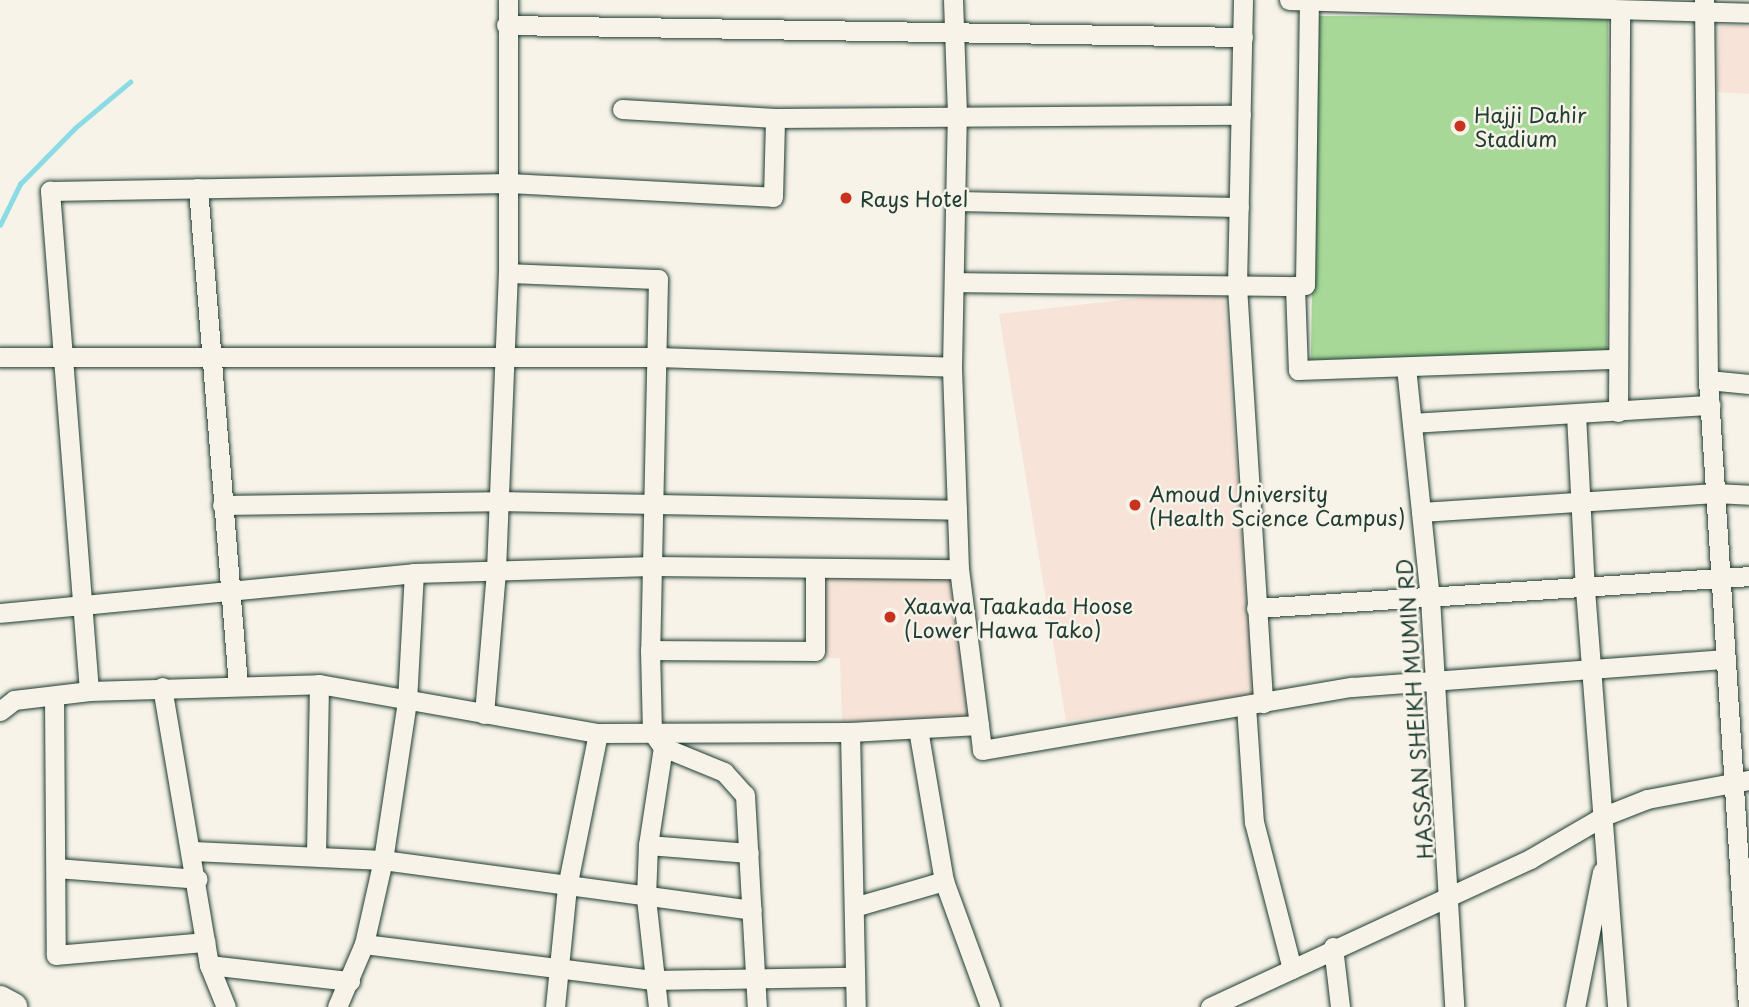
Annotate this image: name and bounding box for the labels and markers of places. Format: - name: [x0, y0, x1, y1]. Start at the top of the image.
- place label: Hajji Dahir Stadium: [1474, 101, 1586, 151]
- marker: Hajji Dahir Stadium: [1452, 118, 1468, 134]
- place label: Rays Hotel: [860, 185, 969, 211]
- marker: Rays Hotel: [838, 190, 854, 206]
- place label: Amoud University (Health Science Campus): [1149, 480, 1407, 530]
- marker: Amoud University (Health Science Campus): [1127, 497, 1143, 513]
- place label: Xaawa Taakada Hoose (Lower Hawa Tako): [904, 592, 1133, 642]
- marker: Xaawa Taakada Hoose (Lower Hawa Tako): [882, 609, 898, 625]

